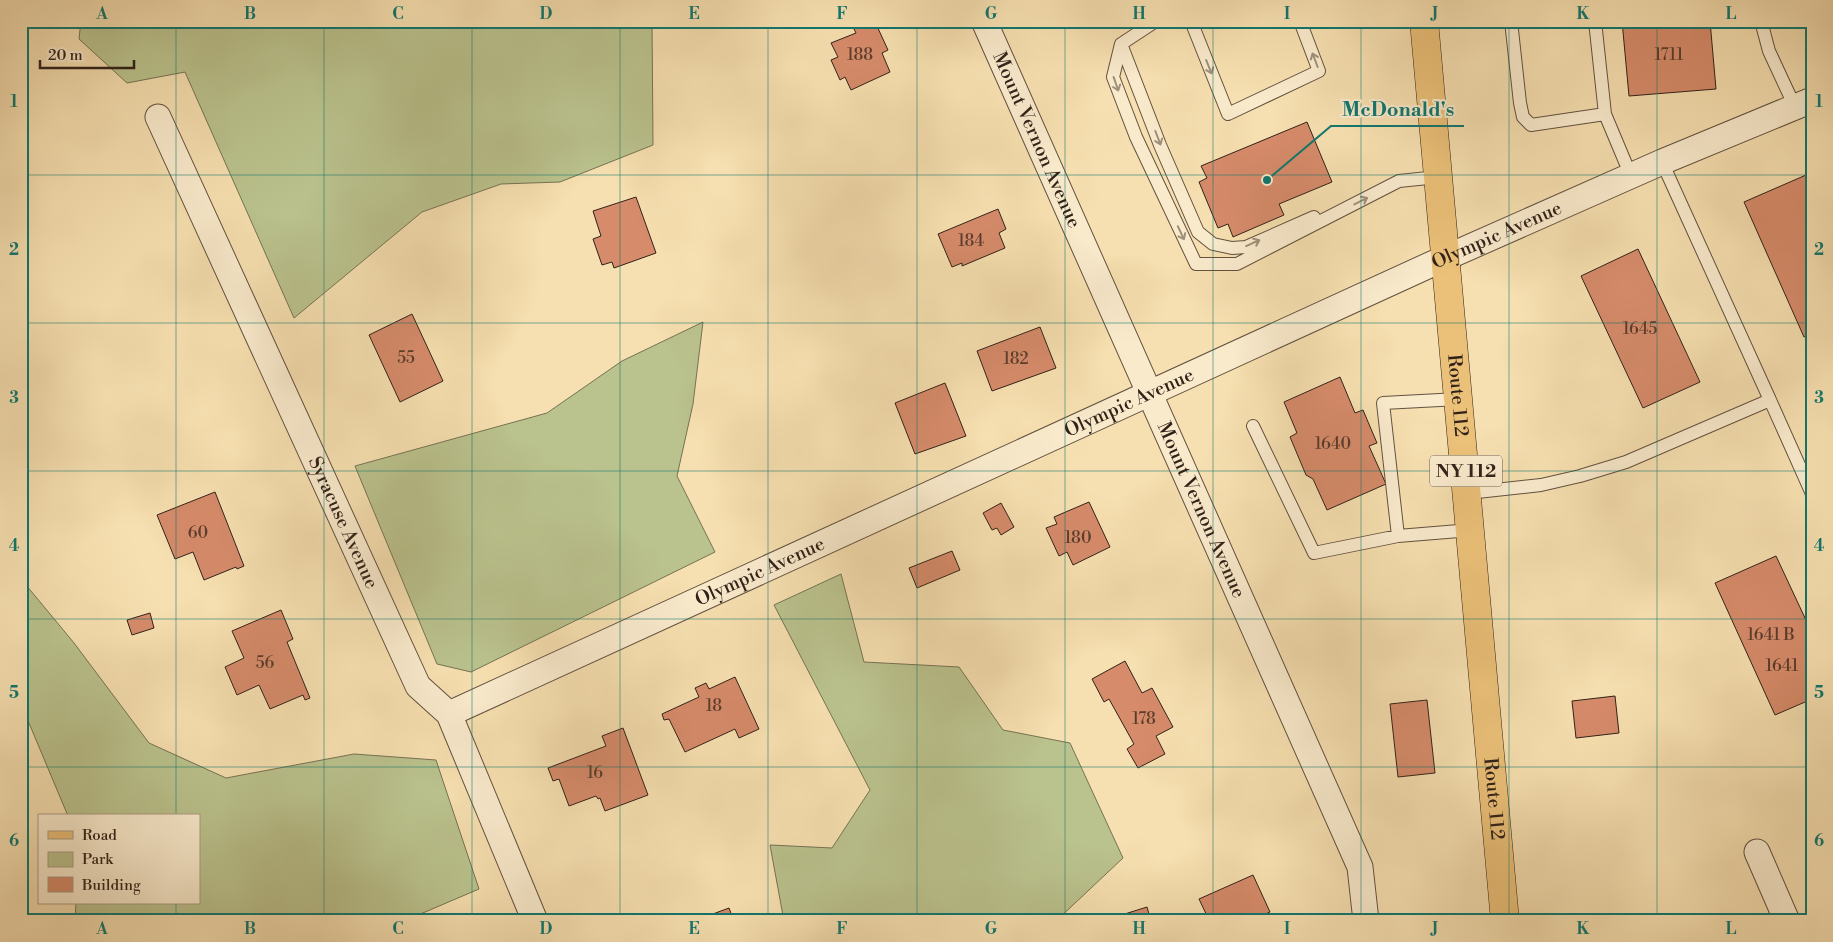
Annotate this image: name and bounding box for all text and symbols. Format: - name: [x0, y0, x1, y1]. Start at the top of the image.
- text: A: [95, 4, 108, 24]
- text: B: [244, 4, 256, 24]
- text: C: [392, 4, 404, 24]
- text: D: [540, 4, 553, 24]
- text: E: [688, 4, 700, 24]
- text: F: [836, 4, 848, 24]
- text: G: [985, 4, 998, 24]
- text: H: [1132, 4, 1146, 24]
- text: I: [1284, 4, 1290, 24]
- text: J: [1430, 4, 1438, 24]
- text: K: [1577, 4, 1591, 24]
- text: L: [1726, 4, 1737, 24]
- scale bar: [40, 38, 134, 70]
- house number: 188: [847, 45, 873, 65]
- house number: 1711: [1654, 45, 1684, 65]
- text: 20 m: [48, 46, 83, 65]
- street label: Mount Vernon Avenue: [987, 48, 1086, 232]
- one-way arrow: [1310, 53, 1319, 68]
- one-way arrow: [1205, 58, 1214, 74]
- one-way arrow: [1112, 76, 1121, 91]
- callout: McDonald's: [1331, 91, 1464, 126]
- text: 1: [10, 92, 18, 112]
- text: 1: [1815, 92, 1823, 112]
- text: McDonald's: [1342, 98, 1454, 123]
- one-way arrow: [1154, 130, 1163, 145]
- one-way arrow: [1353, 196, 1368, 205]
- street label: Olympic Avenue: [1428, 196, 1566, 274]
- one-way arrow: [1177, 225, 1186, 240]
- house number: 184: [958, 231, 985, 251]
- one-way arrow: [1245, 238, 1260, 248]
- text: 2: [9, 240, 19, 260]
- text: 2: [1814, 240, 1824, 260]
- house number: 1645: [1623, 319, 1658, 339]
- house number: 55: [397, 348, 415, 368]
- house number: 182: [1003, 349, 1029, 369]
- street label: Route 112: [1442, 353, 1473, 438]
- street label: Olympic Avenue: [1061, 363, 1198, 443]
- text: 3: [9, 388, 19, 408]
- text: 3: [1814, 388, 1824, 408]
- street label: Mount Vernon Avenue: [1152, 418, 1251, 602]
- house number: 1640: [1315, 434, 1351, 454]
- street label: Syracuse Avenue: [303, 453, 384, 592]
- road number: NY 112: [1430, 456, 1502, 486]
- house number: 60: [188, 523, 208, 543]
- house number: 180: [1065, 528, 1092, 548]
- street label: Olympic Avenue: [691, 532, 829, 612]
- text: 4: [9, 536, 20, 556]
- text: 4: [1814, 536, 1825, 556]
- house number: 1641 B: [1747, 625, 1795, 645]
- house number: 56: [256, 653, 275, 673]
- house number: 1641: [1766, 656, 1798, 676]
- text: 5: [9, 683, 19, 703]
- text: 5: [1814, 683, 1824, 703]
- house number: 18: [706, 696, 722, 716]
- house number: 178: [1132, 709, 1156, 729]
- street label: Route 112: [1478, 757, 1510, 841]
- house number: 16: [587, 763, 603, 783]
- legend: [38, 814, 200, 904]
- text: Road: [82, 826, 117, 845]
- text: 6: [9, 831, 19, 851]
- text: 6: [1814, 831, 1824, 851]
- text: Park: [82, 850, 114, 869]
- text: Building: [81, 876, 141, 895]
- text: A: [95, 919, 108, 939]
- text: B: [244, 919, 256, 939]
- text: C: [392, 919, 404, 939]
- text: D: [540, 919, 553, 939]
- text: E: [688, 919, 700, 939]
- text: F: [836, 919, 848, 939]
- text: G: [985, 919, 998, 939]
- text: H: [1132, 919, 1146, 939]
- text: I: [1284, 919, 1290, 939]
- text: J: [1430, 919, 1438, 939]
- text: K: [1577, 919, 1591, 939]
- text: L: [1726, 919, 1737, 939]

